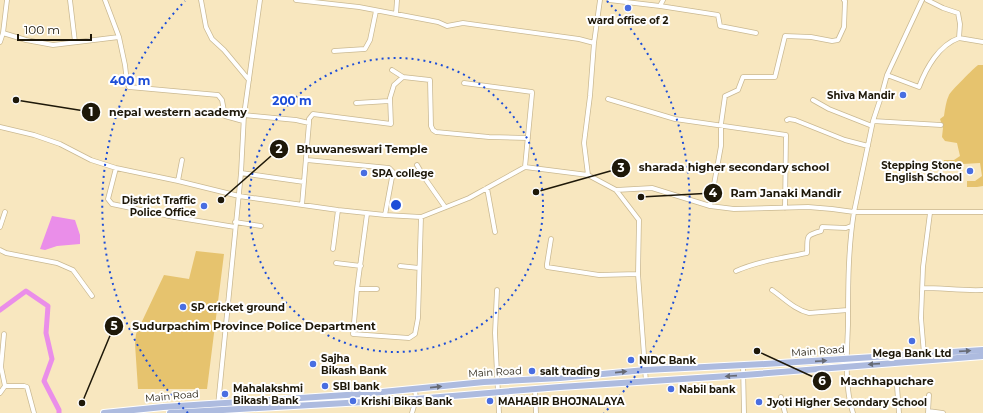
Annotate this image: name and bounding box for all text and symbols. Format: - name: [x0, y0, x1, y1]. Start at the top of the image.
- marker: ward office of 2: [623, 3, 633, 13]
- place label: ward office of 2: [588, 14, 668, 27]
- scale bar: [18, 16, 91, 42]
- text: 100 m: [24, 22, 60, 37]
- text: 400 m: [110, 73, 150, 88]
- place label: Shiva Mandir: [827, 89, 896, 102]
- marker: Shiva Mandir: [898, 90, 908, 100]
- text: 200 m: [272, 93, 312, 108]
- callout: nepal western academy: [81, 100, 255, 123]
- text: 1: [89, 104, 93, 119]
- text: nepal western academy: [109, 105, 247, 119]
- callout: Bhuwaneswari Temple: [269, 138, 436, 161]
- text: 2: [275, 141, 283, 156]
- text: Bhuwaneswari Temple: [296, 142, 428, 156]
- callout: sharada higher secondary school: [611, 156, 838, 179]
- place label: Stepping Stone English School: [881, 159, 962, 184]
- text: 3: [616, 160, 625, 175]
- text: sharada higher secondary school: [639, 160, 829, 174]
- marker: Stepping Stone English School: [965, 166, 975, 176]
- place label: SPA college: [372, 167, 434, 180]
- marker: SPA college: [359, 168, 369, 178]
- callout: Ram Janaki Mandir: [703, 182, 850, 205]
- text: 4: [709, 185, 718, 200]
- text: Ram Janaki Mandir: [731, 186, 842, 200]
- place label: District Traffic Police Office: [122, 194, 196, 219]
- centre of rings: [389, 198, 403, 212]
- marker: District Traffic Police Office: [199, 201, 209, 211]
- place label: SP cricket ground: [191, 301, 285, 314]
- marker: SP cricket ground: [178, 302, 188, 312]
- callout: Sudurpachim Province Police Department: [104, 315, 384, 338]
- text: 5: [110, 318, 118, 333]
- text: Sudurpachim Province Police Department: [132, 319, 376, 333]
- marker: Mega Bank Ltd: [907, 336, 917, 346]
- street label: Main Road: [791, 343, 845, 359]
- place label: Mega Bank Ltd: [872, 347, 952, 360]
- one-way arrow: [958, 348, 971, 355]
- place label: Sajha Bikash Bank: [321, 352, 387, 377]
- place label: NIDC Bank: [639, 354, 696, 367]
- marker: NIDC Bank: [626, 355, 636, 365]
- one-way arrow: [815, 357, 827, 364]
- marker: Sajha Bikash Bank: [308, 359, 318, 369]
- one-way arrow: [868, 361, 880, 367]
- street label: Main Road: [468, 364, 522, 380]
- place label: salt trading: [540, 365, 600, 378]
- marker: salt trading: [527, 366, 537, 376]
- one-way arrow: [615, 369, 627, 376]
- callout: Machhapuchare: [812, 369, 941, 392]
- one-way arrow: [725, 373, 737, 380]
- text: 6: [818, 373, 826, 388]
- text: Machhapuchare: [840, 374, 934, 388]
- place label: SBI bank: [333, 380, 380, 393]
- marker: SBI bank: [320, 381, 330, 391]
- place label: Mahalakshmi Bikash Bank: [233, 382, 303, 407]
- place label: Nabil bank: [679, 383, 736, 396]
- one-way arrow: [430, 384, 442, 390]
- marker: Nabil bank: [666, 384, 676, 394]
- street label: Main Road: [145, 387, 199, 405]
- marker: Mahalakshmi Bikash Bank: [220, 389, 230, 399]
- place label: Krishi Bikas Bank: [361, 395, 453, 408]
- place label: MAHABIR BHOJNALAYA: [498, 395, 625, 408]
- marker: Krishi Bikas Bank: [348, 396, 358, 406]
- marker: MAHABIR BHOJNALAYA: [485, 396, 495, 406]
- place label: Jyoti Higher Secondary School: [766, 396, 927, 409]
- marker: Jyoti Higher Secondary School: [754, 397, 764, 407]

